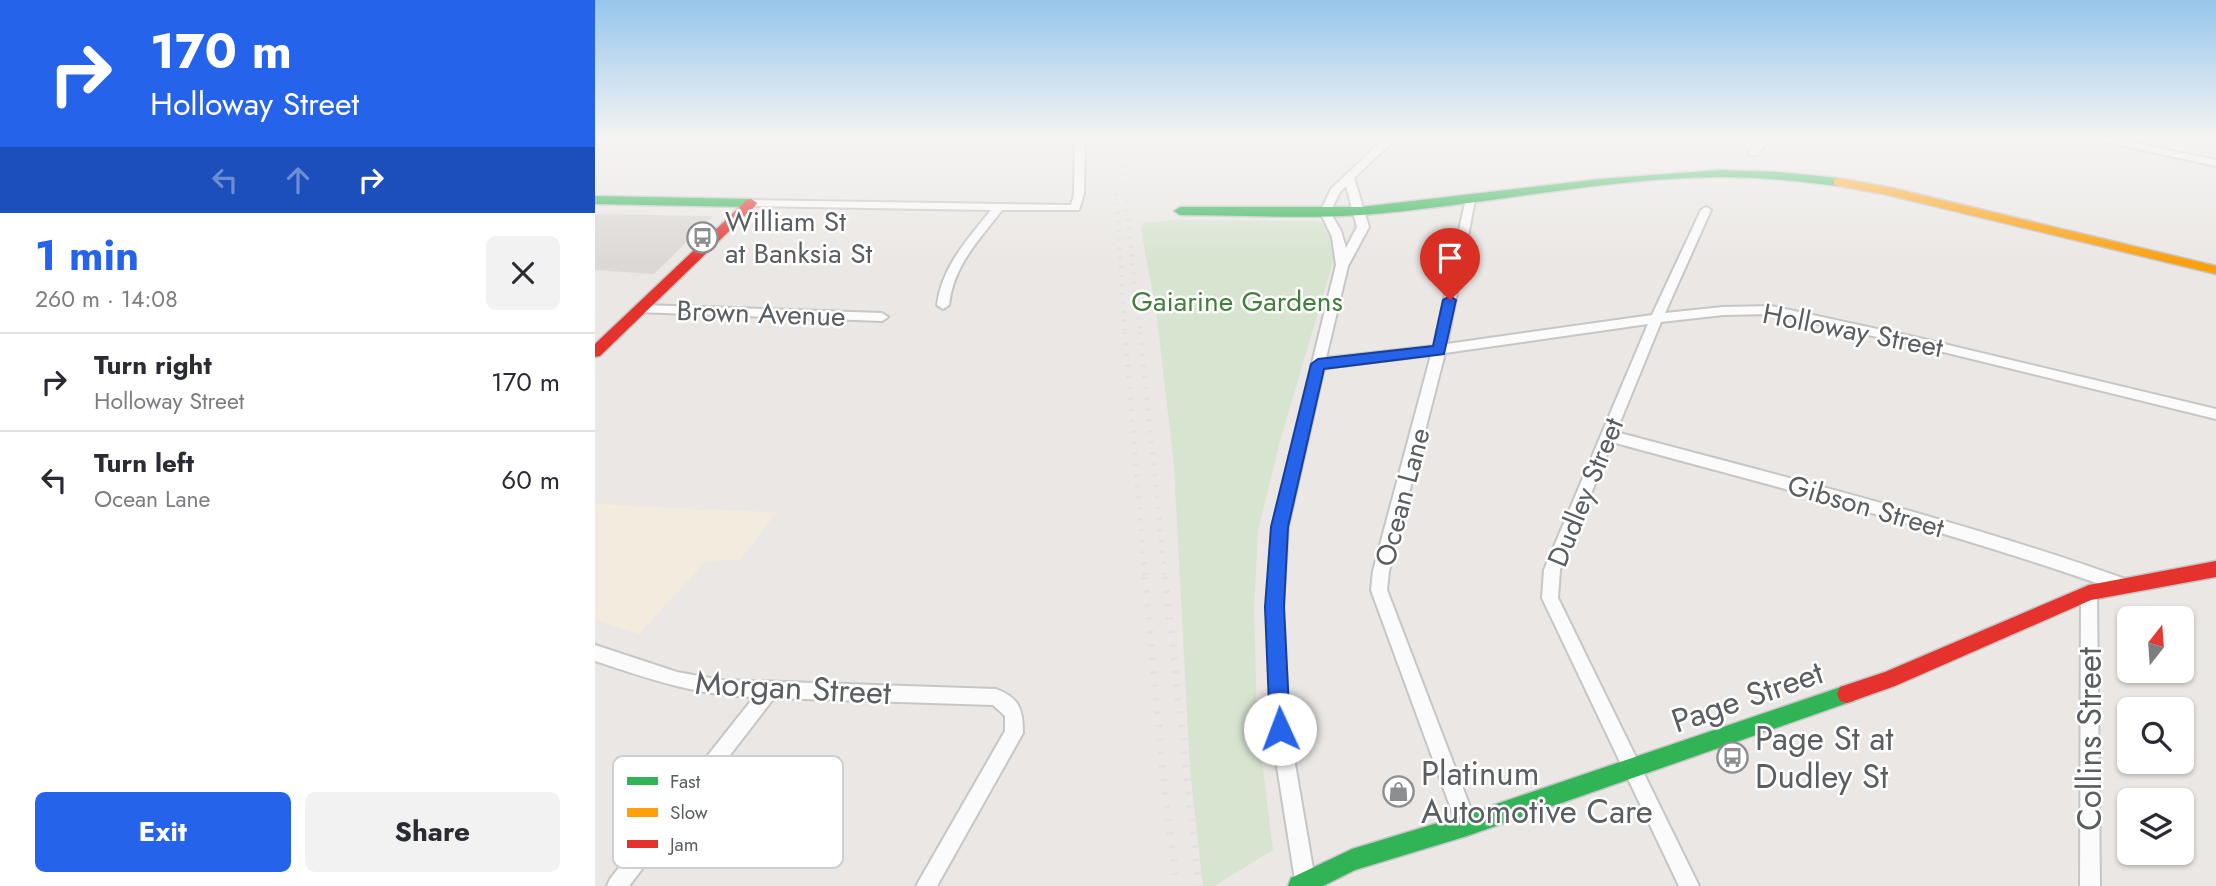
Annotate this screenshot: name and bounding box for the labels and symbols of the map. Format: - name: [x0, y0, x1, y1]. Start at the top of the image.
- place label: William St at Banksia St: [725, 201, 872, 274]
- bus stop icon: William St at Banksia St: [685, 220, 719, 254]
- pin: [1420, 228, 1480, 300]
- park label: Gaiarine Gardens: [1131, 281, 1343, 322]
- street label: Brown Avenue: [676, 290, 846, 337]
- street label: Holloway Street: [1759, 293, 1947, 368]
- street label: Dudley Street: [1537, 411, 1634, 573]
- street label: Ocean Lane: [1364, 423, 1441, 571]
- street label: Gibson Street: [1783, 465, 1949, 549]
- north arrow: [2117, 606, 2195, 682]
- street label: Collins Street: [2066, 647, 2113, 831]
- street label: Page Street: [1665, 649, 1829, 744]
- street label: Morgan Street: [694, 659, 892, 716]
- position arrow: [1243, 692, 1317, 766]
- place label: Page St at Dudley St: [1755, 715, 1893, 800]
- bus stop icon: Page St at Dudley St: [1715, 740, 1749, 774]
- place label: Platinum Automotive Care: [1421, 750, 1653, 835]
- legend: [613, 756, 843, 868]
- text: Fast: [670, 768, 701, 795]
- shop icon: Platinum Automotive Care: [1381, 775, 1415, 809]
- text: Slow: [670, 799, 708, 826]
- text: Jam: [667, 831, 699, 858]

